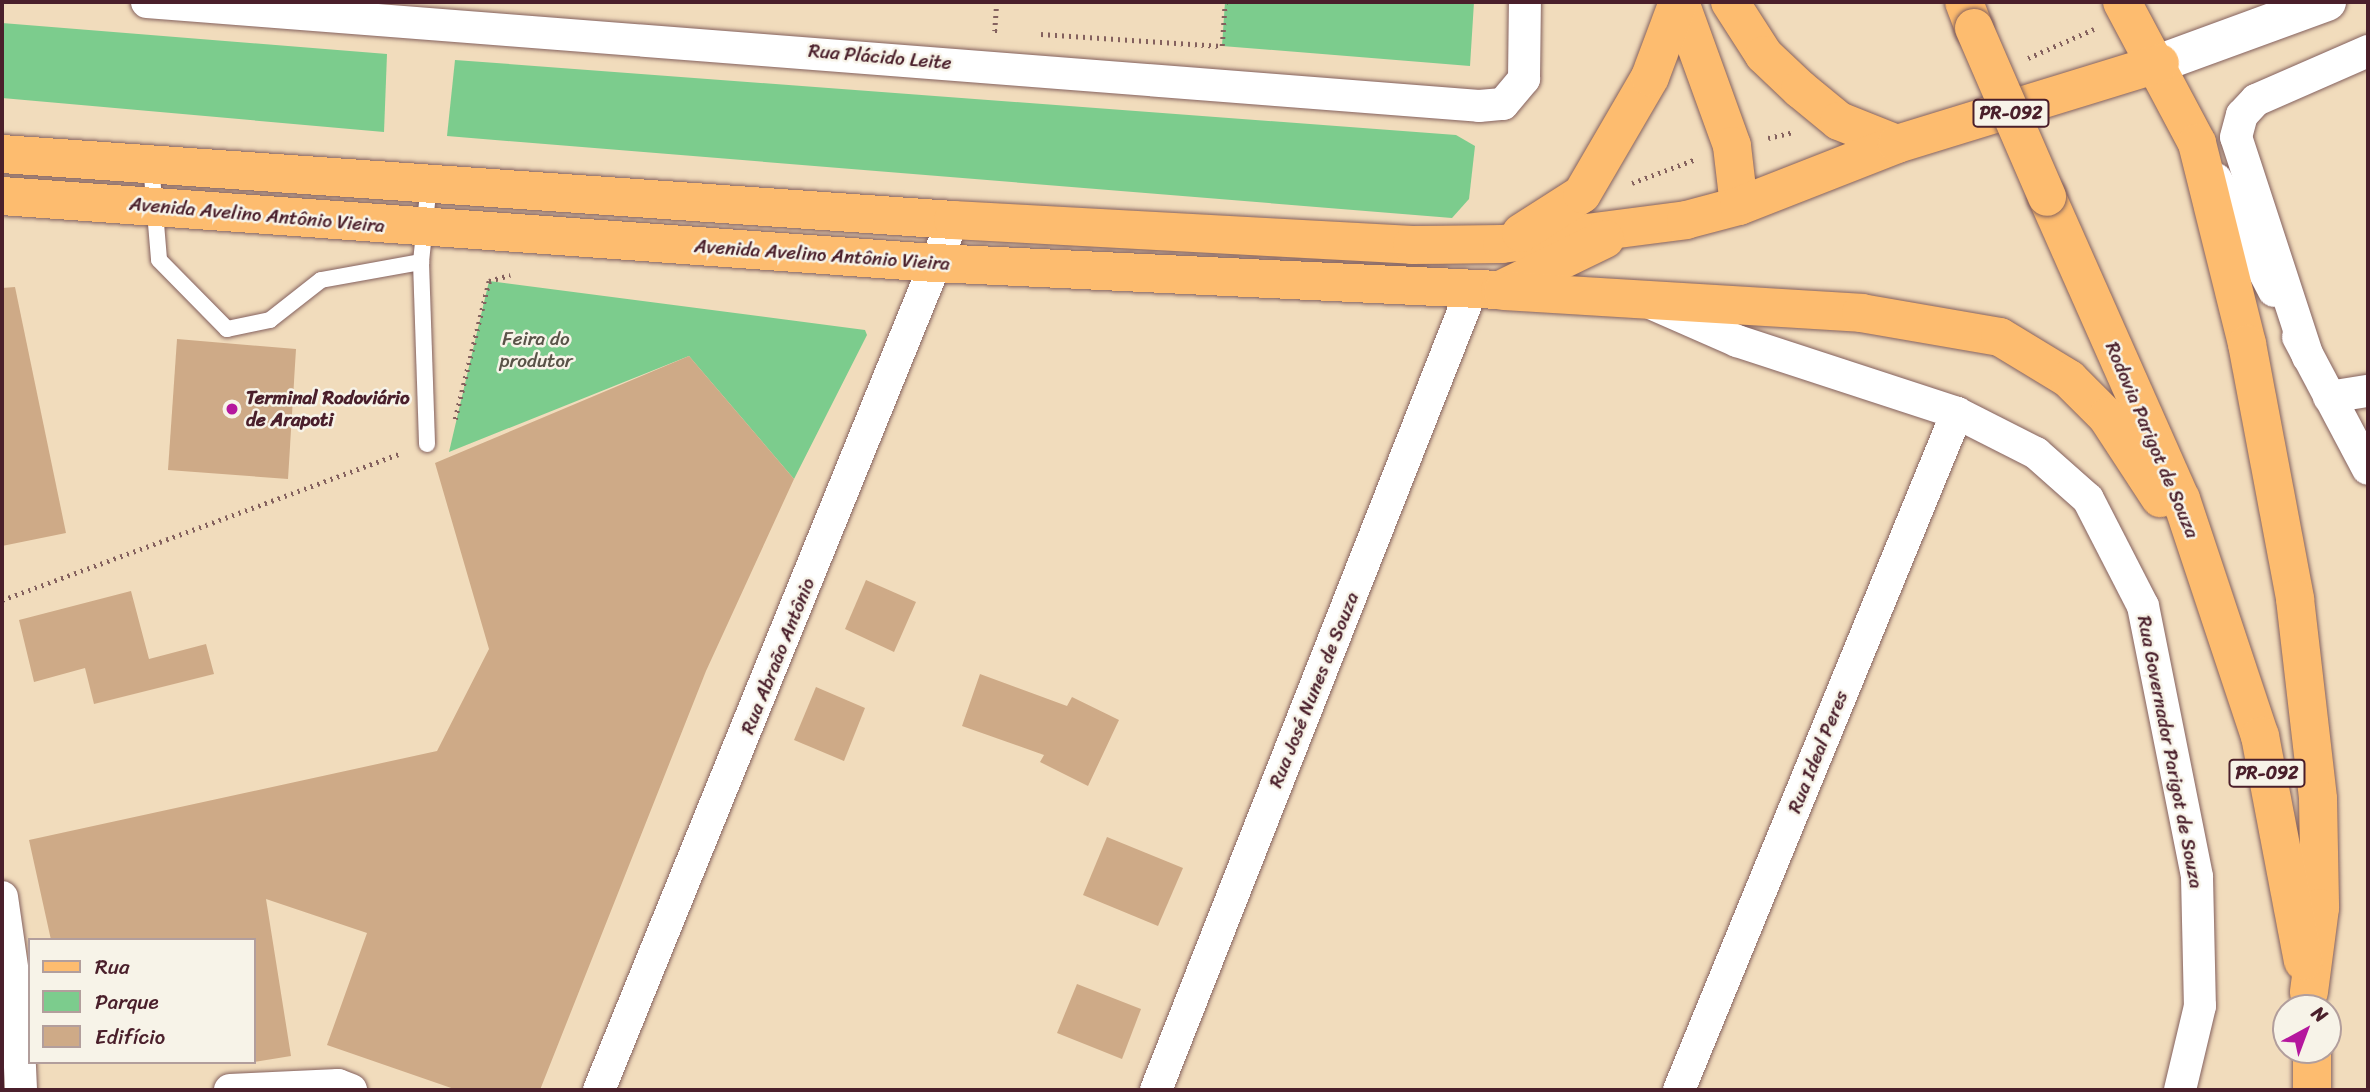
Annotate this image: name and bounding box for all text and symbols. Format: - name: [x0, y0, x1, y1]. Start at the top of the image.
- street label: Rua Plácido Leite: [808, 39, 952, 75]
- road number: PR-092: [1971, 98, 2051, 128]
- street label: Avenida Avelino Antônio Vieira: [128, 192, 386, 238]
- street label: Avenida Avelino Antônio Vieira: [693, 235, 951, 275]
- park label: Feira do produtor: [499, 328, 573, 372]
- street label: Rodovia Parigot de Souza: [2100, 339, 2204, 541]
- place label: Terminal Rodoviário de Arapoti: [246, 387, 410, 431]
- marker: Terminal Rodoviário de Arapoti: [224, 401, 240, 417]
- street label: Rua Abraão Antônio: [736, 575, 820, 737]
- street label: Rua José Nunes de Souza: [1264, 588, 1364, 792]
- street label: Rua Governador Parigot de Souza: [2132, 614, 2208, 890]
- street label: Rua Ideal Peres: [1783, 687, 1853, 817]
- road number: PR-092: [2227, 758, 2307, 788]
- legend: [28, 938, 256, 1064]
- text: Rua: [95, 948, 130, 986]
- text: Parque: [95, 983, 159, 1021]
- north arrow: [2272, 994, 2342, 1064]
- text: N: [2304, 998, 2336, 1031]
- text: Edifício: [95, 1018, 165, 1056]

